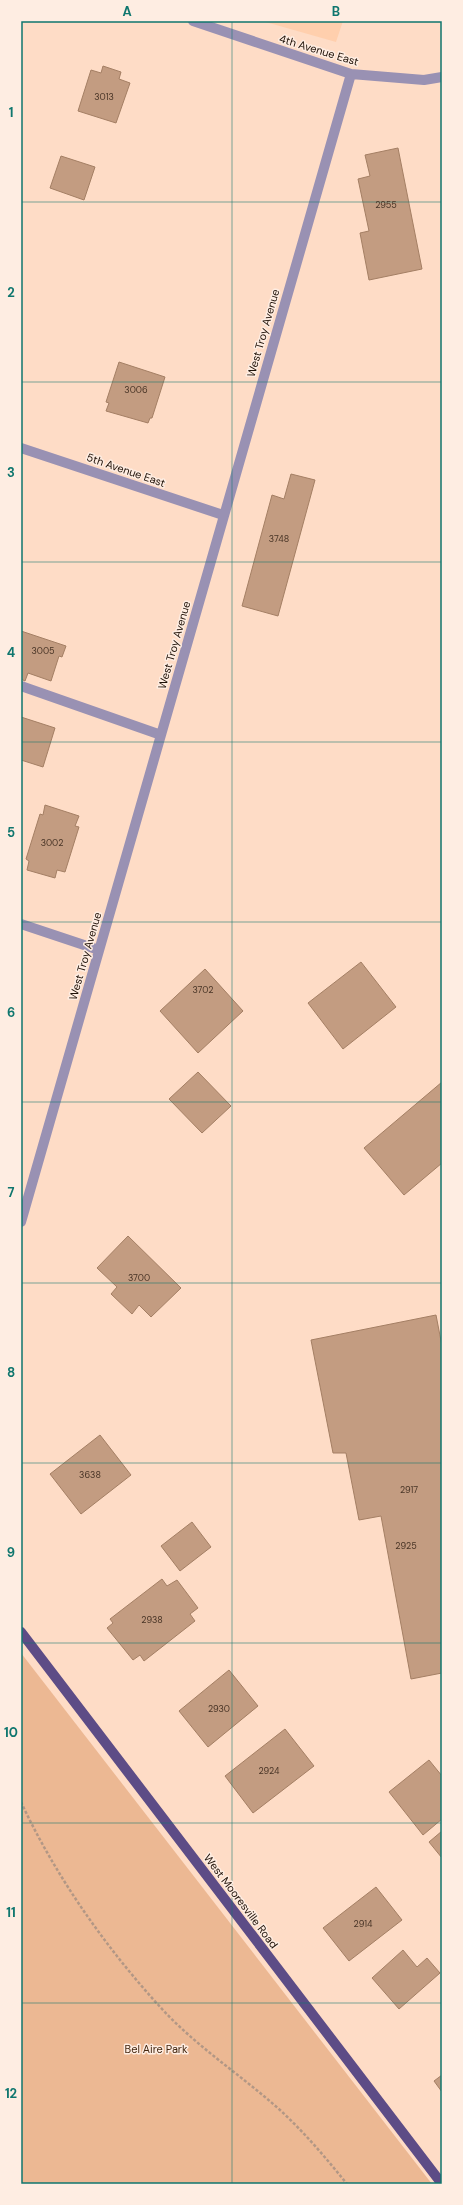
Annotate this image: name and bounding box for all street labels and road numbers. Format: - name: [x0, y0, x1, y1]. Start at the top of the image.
- street label: 4th Avenue East: [278, 31, 360, 69]
- street label: West Troy Avenue: [244, 287, 282, 379]
- street label: 5th Avenue East: [85, 450, 167, 490]
- street label: West Troy Avenue: [155, 599, 193, 691]
- street label: West Troy Avenue: [66, 910, 104, 1002]
- street label: West Mooresville Road: [201, 1851, 281, 1951]

